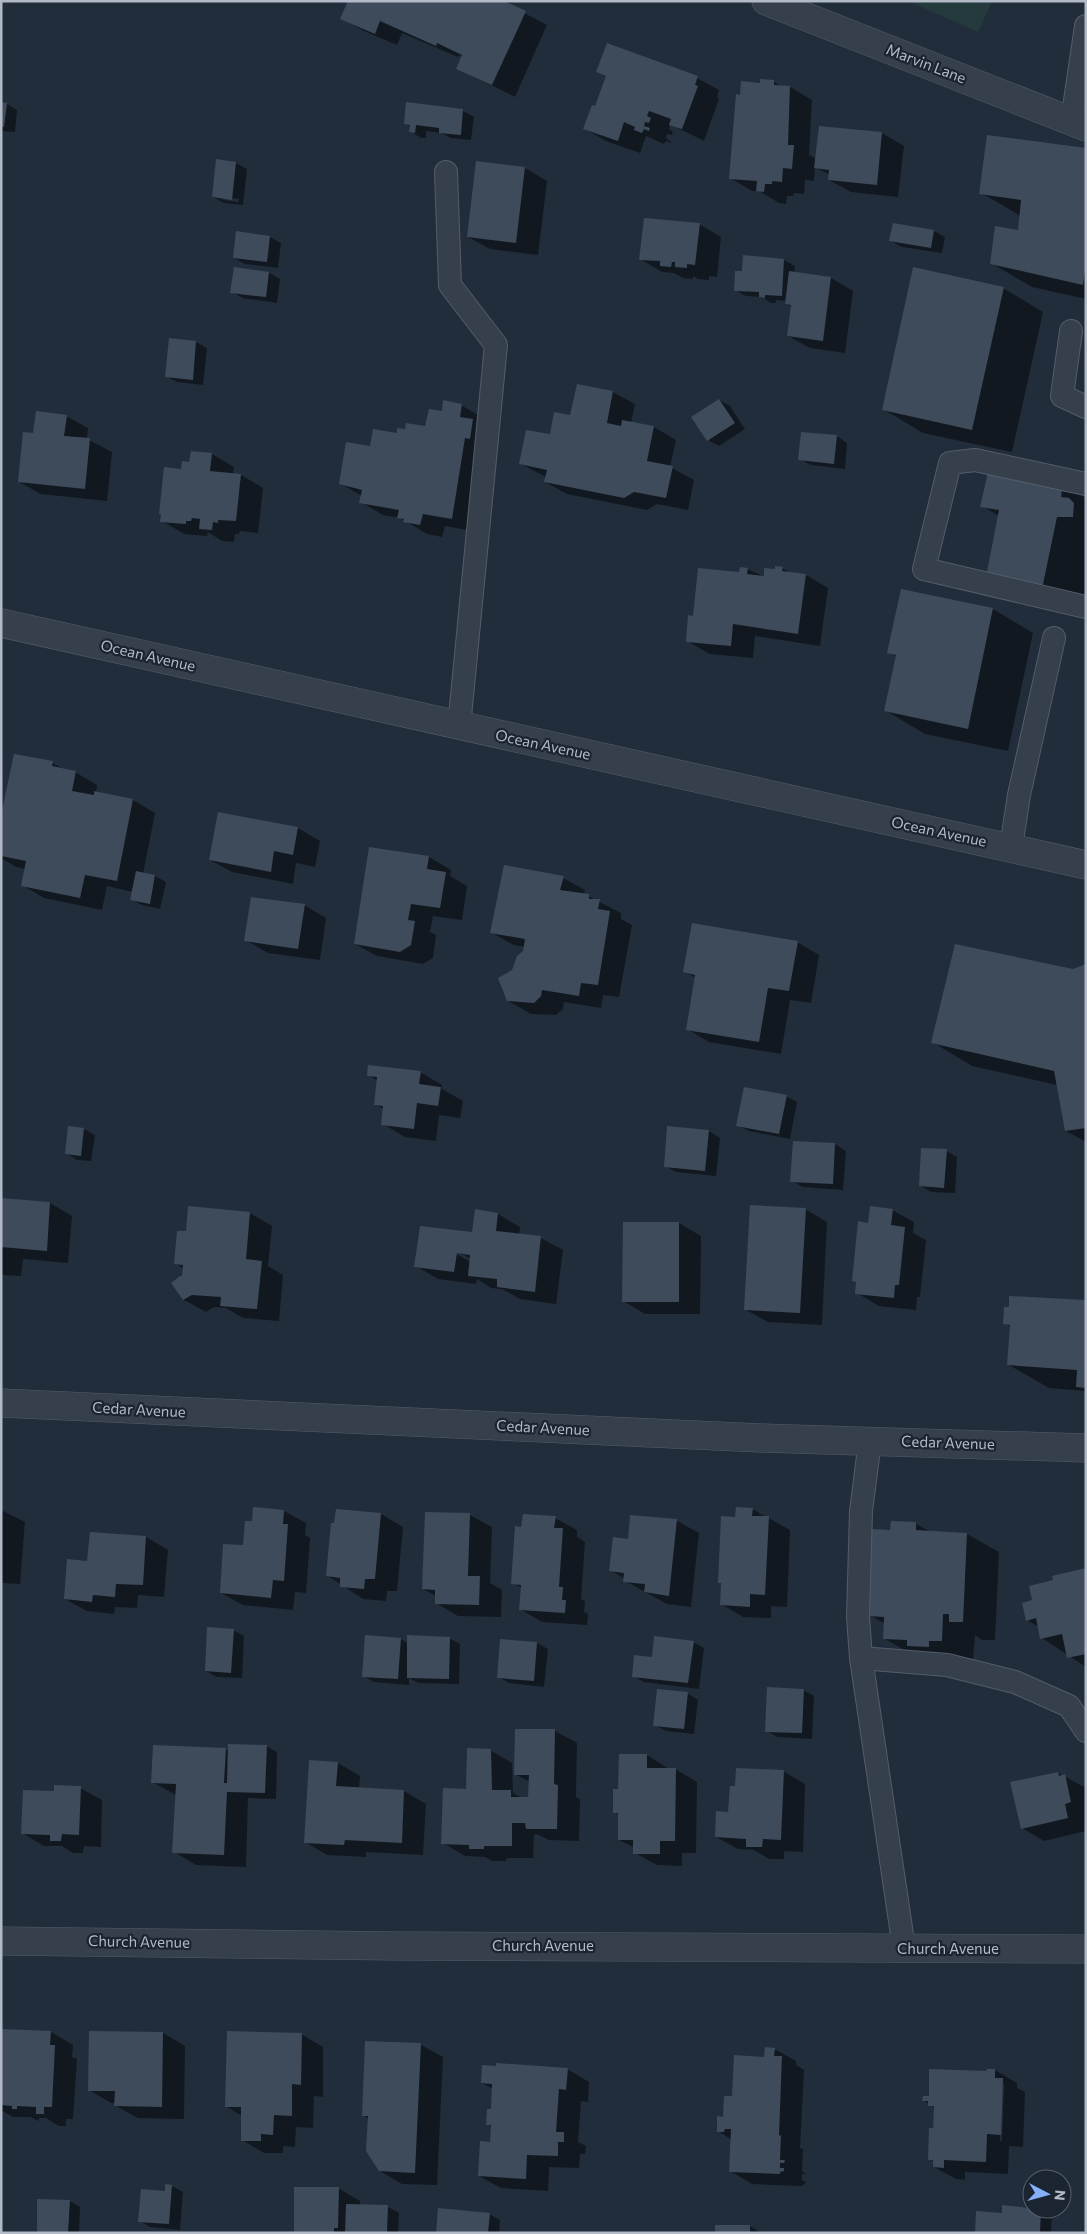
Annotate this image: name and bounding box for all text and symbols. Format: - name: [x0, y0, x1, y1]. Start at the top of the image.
- street label: Marvin Lane: [884, 40, 969, 87]
- street label: Ocean Avenue: [99, 635, 198, 675]
- street label: Ocean Avenue: [494, 725, 593, 763]
- street label: Ocean Avenue: [890, 812, 989, 850]
- street label: Cedar Avenue: [92, 1398, 186, 1420]
- street label: Cedar Avenue: [496, 1416, 590, 1438]
- street label: Cedar Avenue: [901, 1431, 995, 1453]
- street label: Church Avenue: [88, 1931, 190, 1951]
- street label: Church Avenue: [492, 1936, 594, 1954]
- street label: Church Avenue: [897, 1939, 999, 1957]
- north arrow: [1022, 2169, 1072, 2219]
- text: N: [1051, 2189, 1069, 2202]

